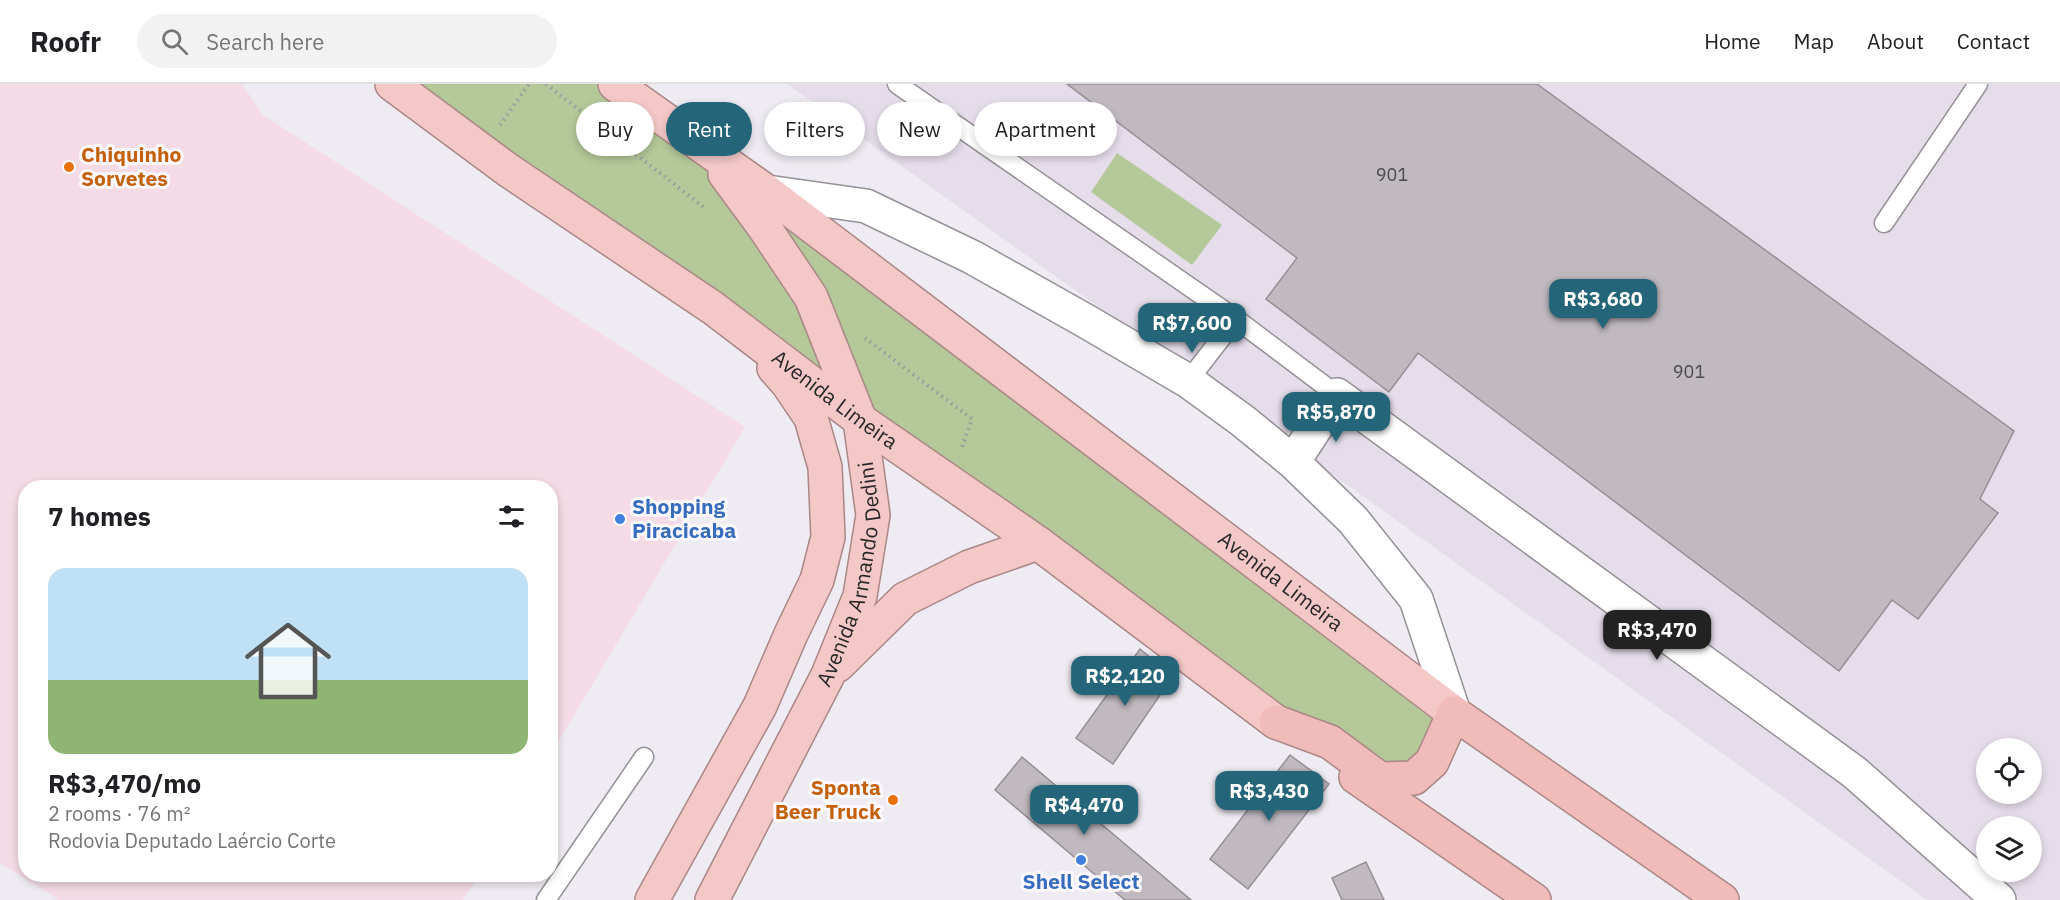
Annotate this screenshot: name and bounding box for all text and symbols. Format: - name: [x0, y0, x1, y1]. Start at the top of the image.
- search box: [137, 14, 557, 68]
- text: Roofr: [30, 23, 101, 60]
- icon: search: [158, 25, 191, 58]
- text: Search here: [206, 27, 324, 56]
- text: Home: [1704, 27, 1761, 55]
- text: Map: [1794, 27, 1834, 55]
- text: About: [1867, 27, 1924, 55]
- text: Contact: [1957, 27, 2030, 55]
- chip: Buy: [576, 102, 654, 156]
- chip: Rent: [666, 102, 752, 156]
- chip: Filters: [764, 102, 865, 156]
- chip: New: [877, 102, 962, 156]
- chip: Apartment: [974, 102, 1117, 156]
- place label: Chiquinho Sorvetes: [81, 140, 182, 192]
- marker: Chiquinho Sorvetes: [62, 160, 76, 174]
- house number: 901: [1376, 163, 1408, 186]
- pin: R$3,680: [1548, 279, 1658, 330]
- text: R$3,680: [1563, 285, 1643, 312]
- pin: R$7,600: [1137, 303, 1247, 354]
- text: R$7,600: [1152, 309, 1232, 336]
- street label: Avenida Limeira: [767, 343, 904, 455]
- house number: 901: [1673, 360, 1705, 383]
- pin: R$5,870: [1281, 392, 1391, 443]
- text: R$5,870: [1296, 398, 1376, 425]
- street label: Avenida Armando Dedini: [810, 460, 887, 691]
- place label: Shopping Piracicaba: [632, 492, 736, 544]
- text: 7 homes: [48, 499, 151, 533]
- icon: filters: [495, 500, 528, 533]
- marker: Shopping Piracicaba: [613, 512, 627, 526]
- street label: Avenida Limeira: [1213, 524, 1349, 637]
- icon: home: [234, 607, 342, 715]
- pin: R$3,470: [1602, 610, 1712, 661]
- text: R$3,470: [1617, 616, 1697, 643]
- pin: R$2,120: [1070, 656, 1180, 707]
- text: R$2,120: [1085, 662, 1165, 689]
- map controls: [1976, 738, 2042, 882]
- button: locate: [1976, 738, 2042, 804]
- text: R$3,470/mo: [48, 766, 201, 800]
- pin: R$3,430: [1214, 771, 1324, 822]
- place label: Sponta Beer Truck: [775, 773, 882, 825]
- text: R$3,430: [1229, 777, 1309, 804]
- pin: R$4,470: [1029, 785, 1139, 836]
- text: R$4,470: [1044, 791, 1124, 818]
- marker: Sponta Beer Truck: [886, 793, 900, 807]
- text: 2 rooms · 76 m²: [48, 800, 191, 827]
- button: layers: [1976, 816, 2042, 882]
- text: Rodovia Deputado Laércio Corte: [48, 827, 336, 854]
- marker: Shell Select: [1074, 853, 1088, 867]
- place label: Shell Select: [1023, 867, 1139, 895]

